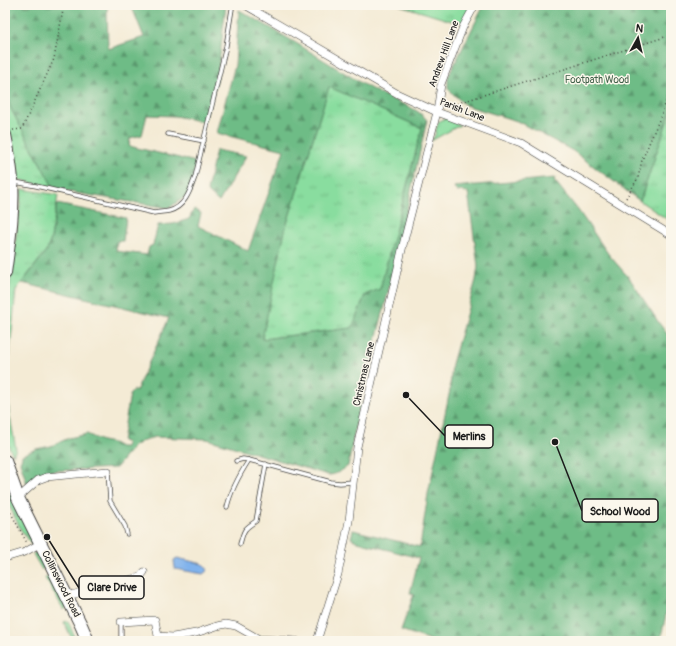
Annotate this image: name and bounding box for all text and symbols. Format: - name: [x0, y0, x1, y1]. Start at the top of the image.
- north arrow: [618, 18, 658, 58]
- street label: Andrew Hill Lane: [426, 19, 462, 89]
- text: N: [635, 22, 644, 36]
- park label: Footpath Wood: [565, 74, 629, 86]
- street label: Parish Lane: [438, 96, 486, 124]
- street label: Christmas Lane: [351, 341, 377, 407]
- callout: Merlins: [445, 425, 493, 448]
- text: Merlins: [453, 430, 485, 443]
- callout: School Wood: [582, 499, 658, 522]
- text: School Wood: [590, 505, 650, 518]
- street label: Collinswood Road: [39, 549, 83, 619]
- callout: Clare Drive: [79, 576, 144, 599]
- text: Clare Drive: [87, 581, 137, 594]

